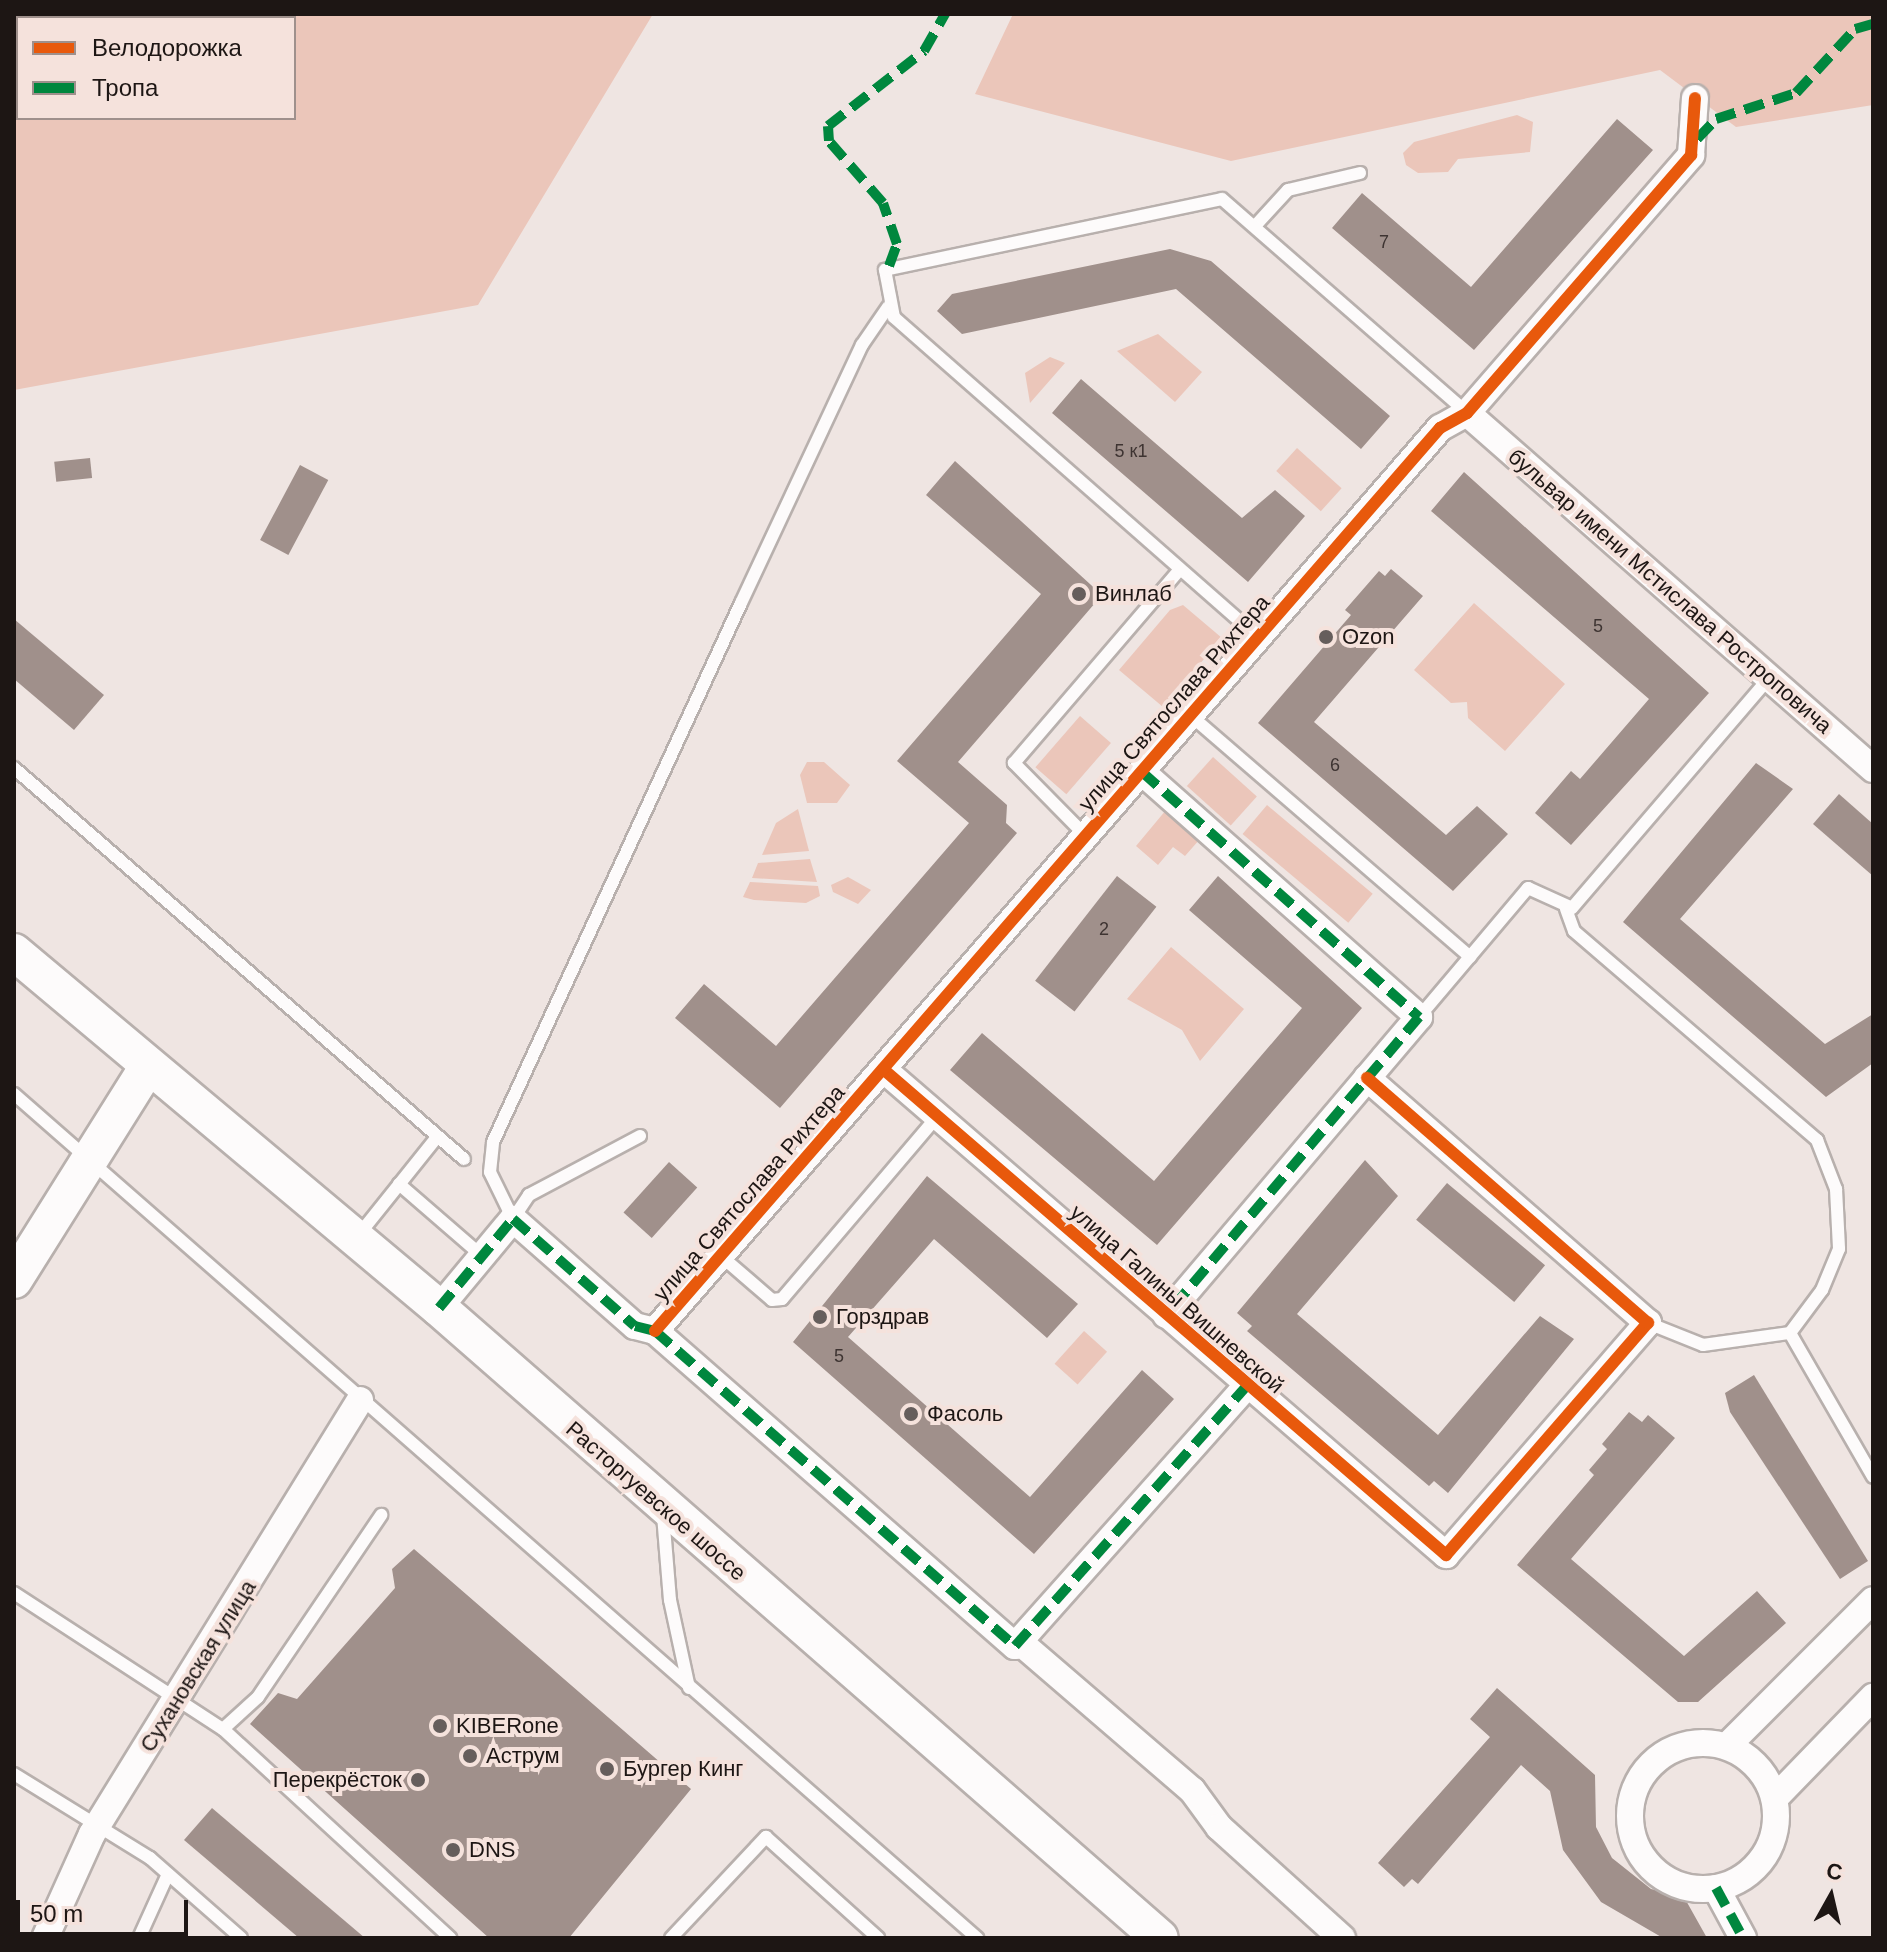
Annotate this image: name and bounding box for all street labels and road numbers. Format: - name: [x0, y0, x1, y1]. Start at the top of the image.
- street label: бульвар имени Мстислава Ростроповича: [1503, 443, 1837, 739]
- street label: улица Святослава Рихтера: [1073, 589, 1275, 817]
- street label: улица Святослава Рихтера: [648, 1079, 850, 1307]
- street label: улица Галины Вишневской: [1065, 1199, 1289, 1399]
- street label: Расторгуевское шоссе: [561, 1416, 751, 1586]
- street label: Сухановская улица: [134, 1575, 262, 1757]

